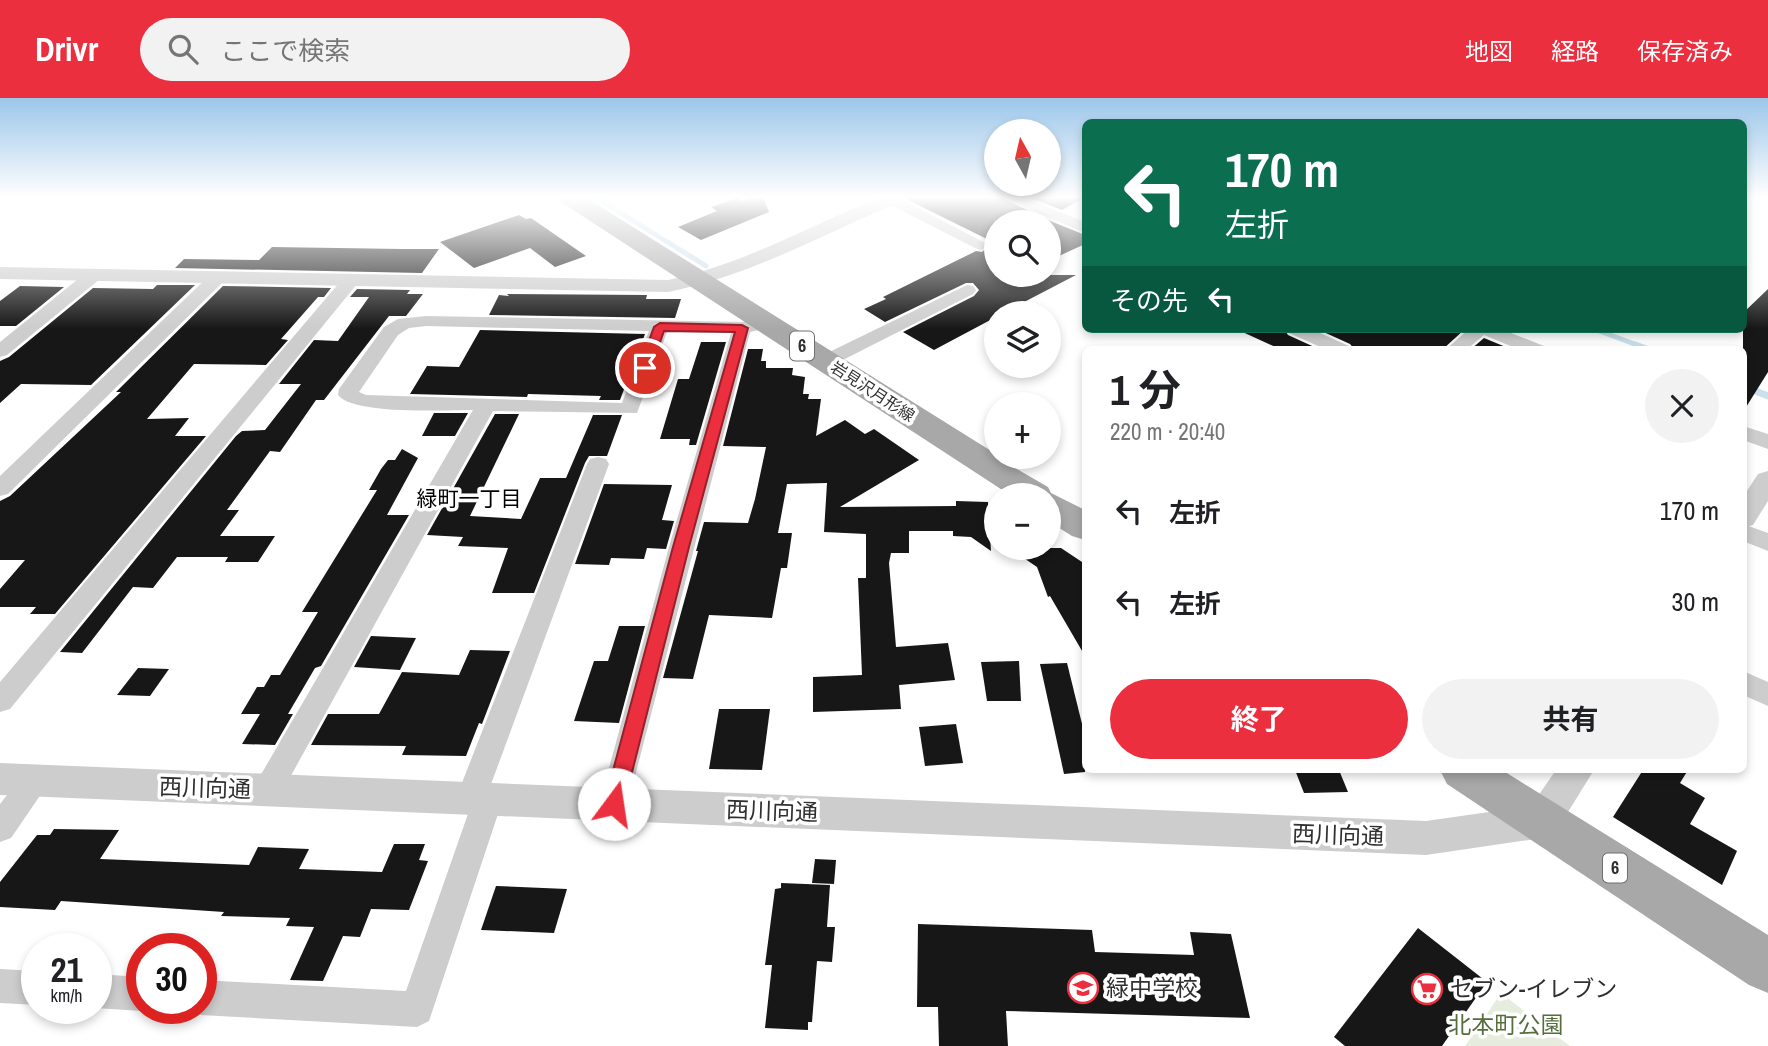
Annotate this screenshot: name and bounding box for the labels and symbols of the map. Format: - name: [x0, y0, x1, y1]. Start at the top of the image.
- north arrow: [984, 119, 1060, 196]
- road number: 6: [790, 332, 814, 360]
- pin: [615, 338, 675, 398]
- street label: 岩見沢月形線: [827, 356, 919, 426]
- district label: 緑町一丁目: [417, 484, 522, 513]
- position arrow: [577, 767, 651, 841]
- street label: 西川向通: [159, 770, 252, 805]
- street label: 西川向通: [726, 793, 819, 828]
- street label: 西川向通: [1292, 817, 1385, 852]
- road number: 6: [1603, 854, 1627, 882]
- speed limit sign: 30: [126, 933, 217, 1024]
- school or university icon: 緑中学校: [1066, 971, 1100, 1005]
- place label: 緑中学校: [1106, 972, 1198, 1003]
- supermarket icon: セブン-イレブン: [1410, 972, 1444, 1006]
- place label: セブン-イレブン: [1450, 973, 1617, 1004]
- park label: 北本町公園: [1449, 1009, 1564, 1040]

